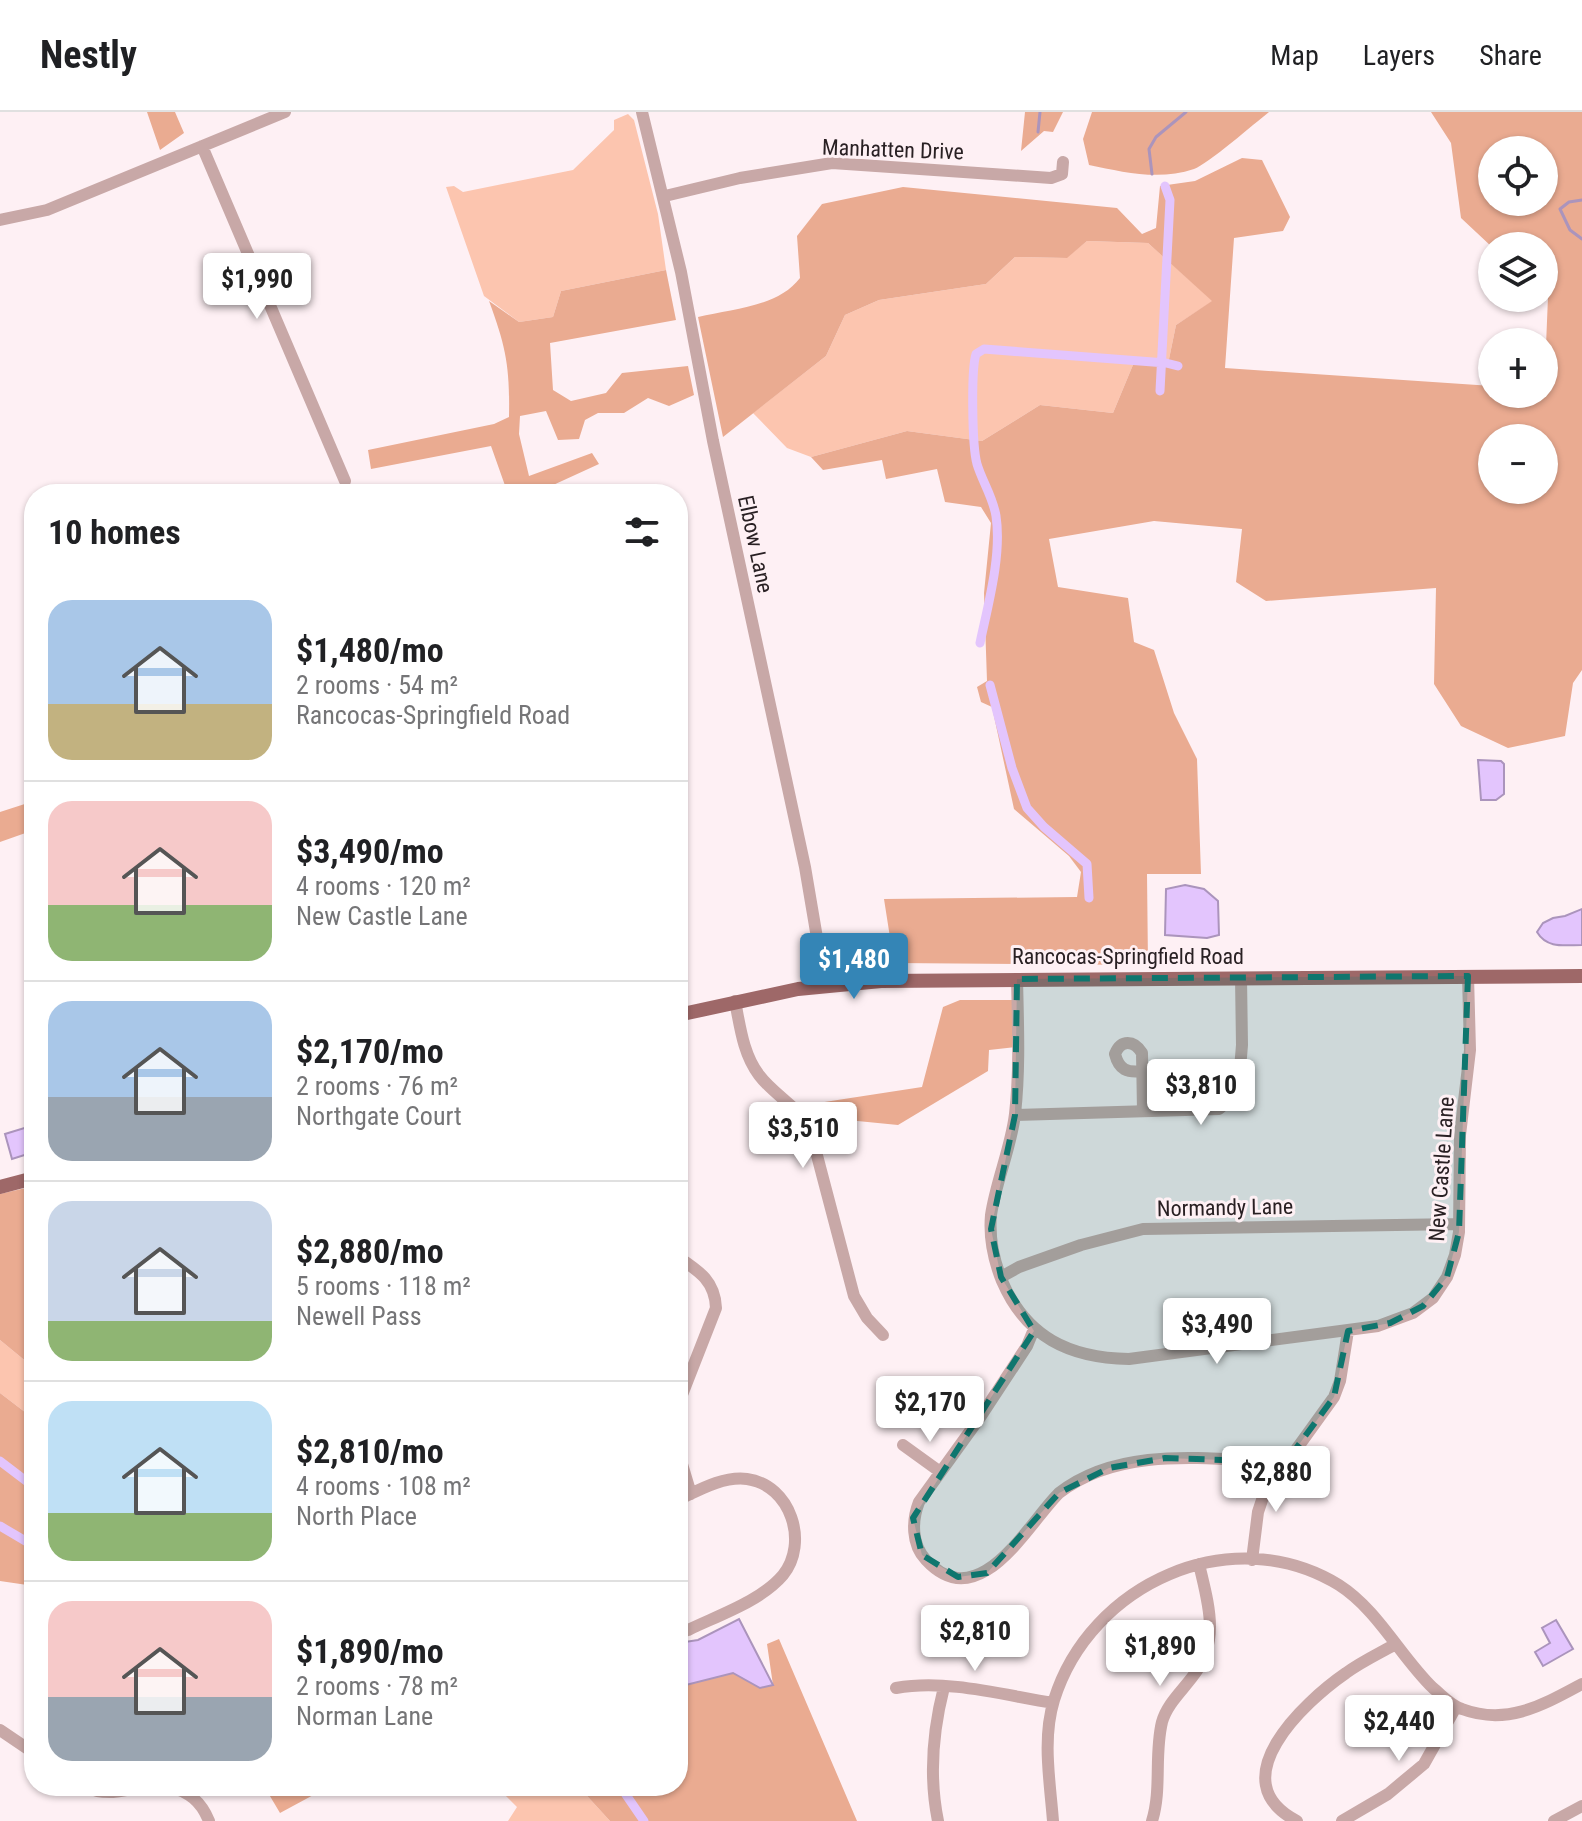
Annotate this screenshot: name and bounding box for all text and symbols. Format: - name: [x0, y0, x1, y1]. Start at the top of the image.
- text: Nestly: [40, 33, 137, 77]
- text: Map: [1270, 39, 1319, 72]
- text: Layers: [1363, 39, 1435, 72]
- text: Share: [1479, 39, 1542, 72]
- street label: Manhatten Drive: [822, 135, 964, 164]
- map controls: [1478, 136, 1558, 504]
- button: locate: [1478, 136, 1558, 216]
- button: layers: [1478, 232, 1558, 312]
- pin: $1,990: [192, 253, 322, 321]
- text: $1,990: [221, 264, 293, 294]
- button: +: [1478, 328, 1558, 408]
- button: −: [1478, 424, 1558, 504]
- street label: Elbow Lane: [733, 493, 778, 595]
- icon: filters: [620, 510, 664, 554]
- text: 10 homes: [48, 512, 181, 552]
- text: $1,480/mo: [296, 630, 444, 670]
- icon: home: [112, 632, 208, 728]
- text: 2 rooms · 54 m²: [296, 670, 458, 700]
- text: Rancocas-Springfield Road: [296, 700, 570, 730]
- text: $3,490/mo: [296, 831, 444, 871]
- icon: home: [112, 833, 208, 929]
- text: 4 rooms · 120 m²: [296, 871, 471, 901]
- text: New Castle Lane: [296, 901, 468, 931]
- pin: $1,480: [789, 933, 919, 1001]
- text: $1,480: [818, 944, 890, 974]
- street label: Rancocas-Springfield Road: [1012, 944, 1244, 969]
- text: $2,170/mo: [296, 1031, 444, 1071]
- icon: home: [112, 1033, 208, 1129]
- pin: $3,810: [1136, 1059, 1266, 1127]
- text: $3,810: [1165, 1070, 1237, 1100]
- text: 2 rooms · 76 m²: [296, 1071, 458, 1101]
- street label: New Castle Lane: [1424, 1096, 1459, 1242]
- text: Northgate Court: [296, 1101, 462, 1131]
- pin: $3,510: [738, 1102, 868, 1170]
- text: $3,510: [767, 1113, 839, 1143]
- street label: Normandy Lane: [1157, 1194, 1293, 1221]
- text: $2,880/mo: [296, 1231, 444, 1271]
- icon: home: [112, 1233, 208, 1329]
- text: 5 rooms · 118 m²: [296, 1271, 471, 1301]
- pin: $3,490: [1152, 1298, 1282, 1366]
- text: Newell Pass: [296, 1301, 422, 1331]
- text: $3,490: [1181, 1309, 1253, 1339]
- pin: $2,170: [865, 1376, 995, 1444]
- text: $2,170: [894, 1387, 966, 1417]
- text: $2,810/mo: [296, 1431, 444, 1471]
- icon: home: [112, 1433, 208, 1529]
- pin: $2,880: [1211, 1446, 1341, 1514]
- text: $2,880: [1240, 1457, 1312, 1487]
- text: 4 rooms · 108 m²: [296, 1471, 471, 1501]
- text: North Place: [296, 1501, 417, 1531]
- pin: $2,810: [910, 1605, 1040, 1673]
- text: $2,810: [939, 1616, 1011, 1646]
- pin: $1,890: [1095, 1620, 1225, 1688]
- text: $1,890/mo: [296, 1631, 444, 1671]
- text: $1,890: [1124, 1631, 1196, 1661]
- icon: home: [112, 1633, 208, 1729]
- text: 2 rooms · 78 m²: [296, 1671, 458, 1701]
- pin: $2,440: [1334, 1695, 1464, 1763]
- text: Norman Lane: [296, 1701, 433, 1731]
- text: $2,440: [1363, 1706, 1435, 1736]

